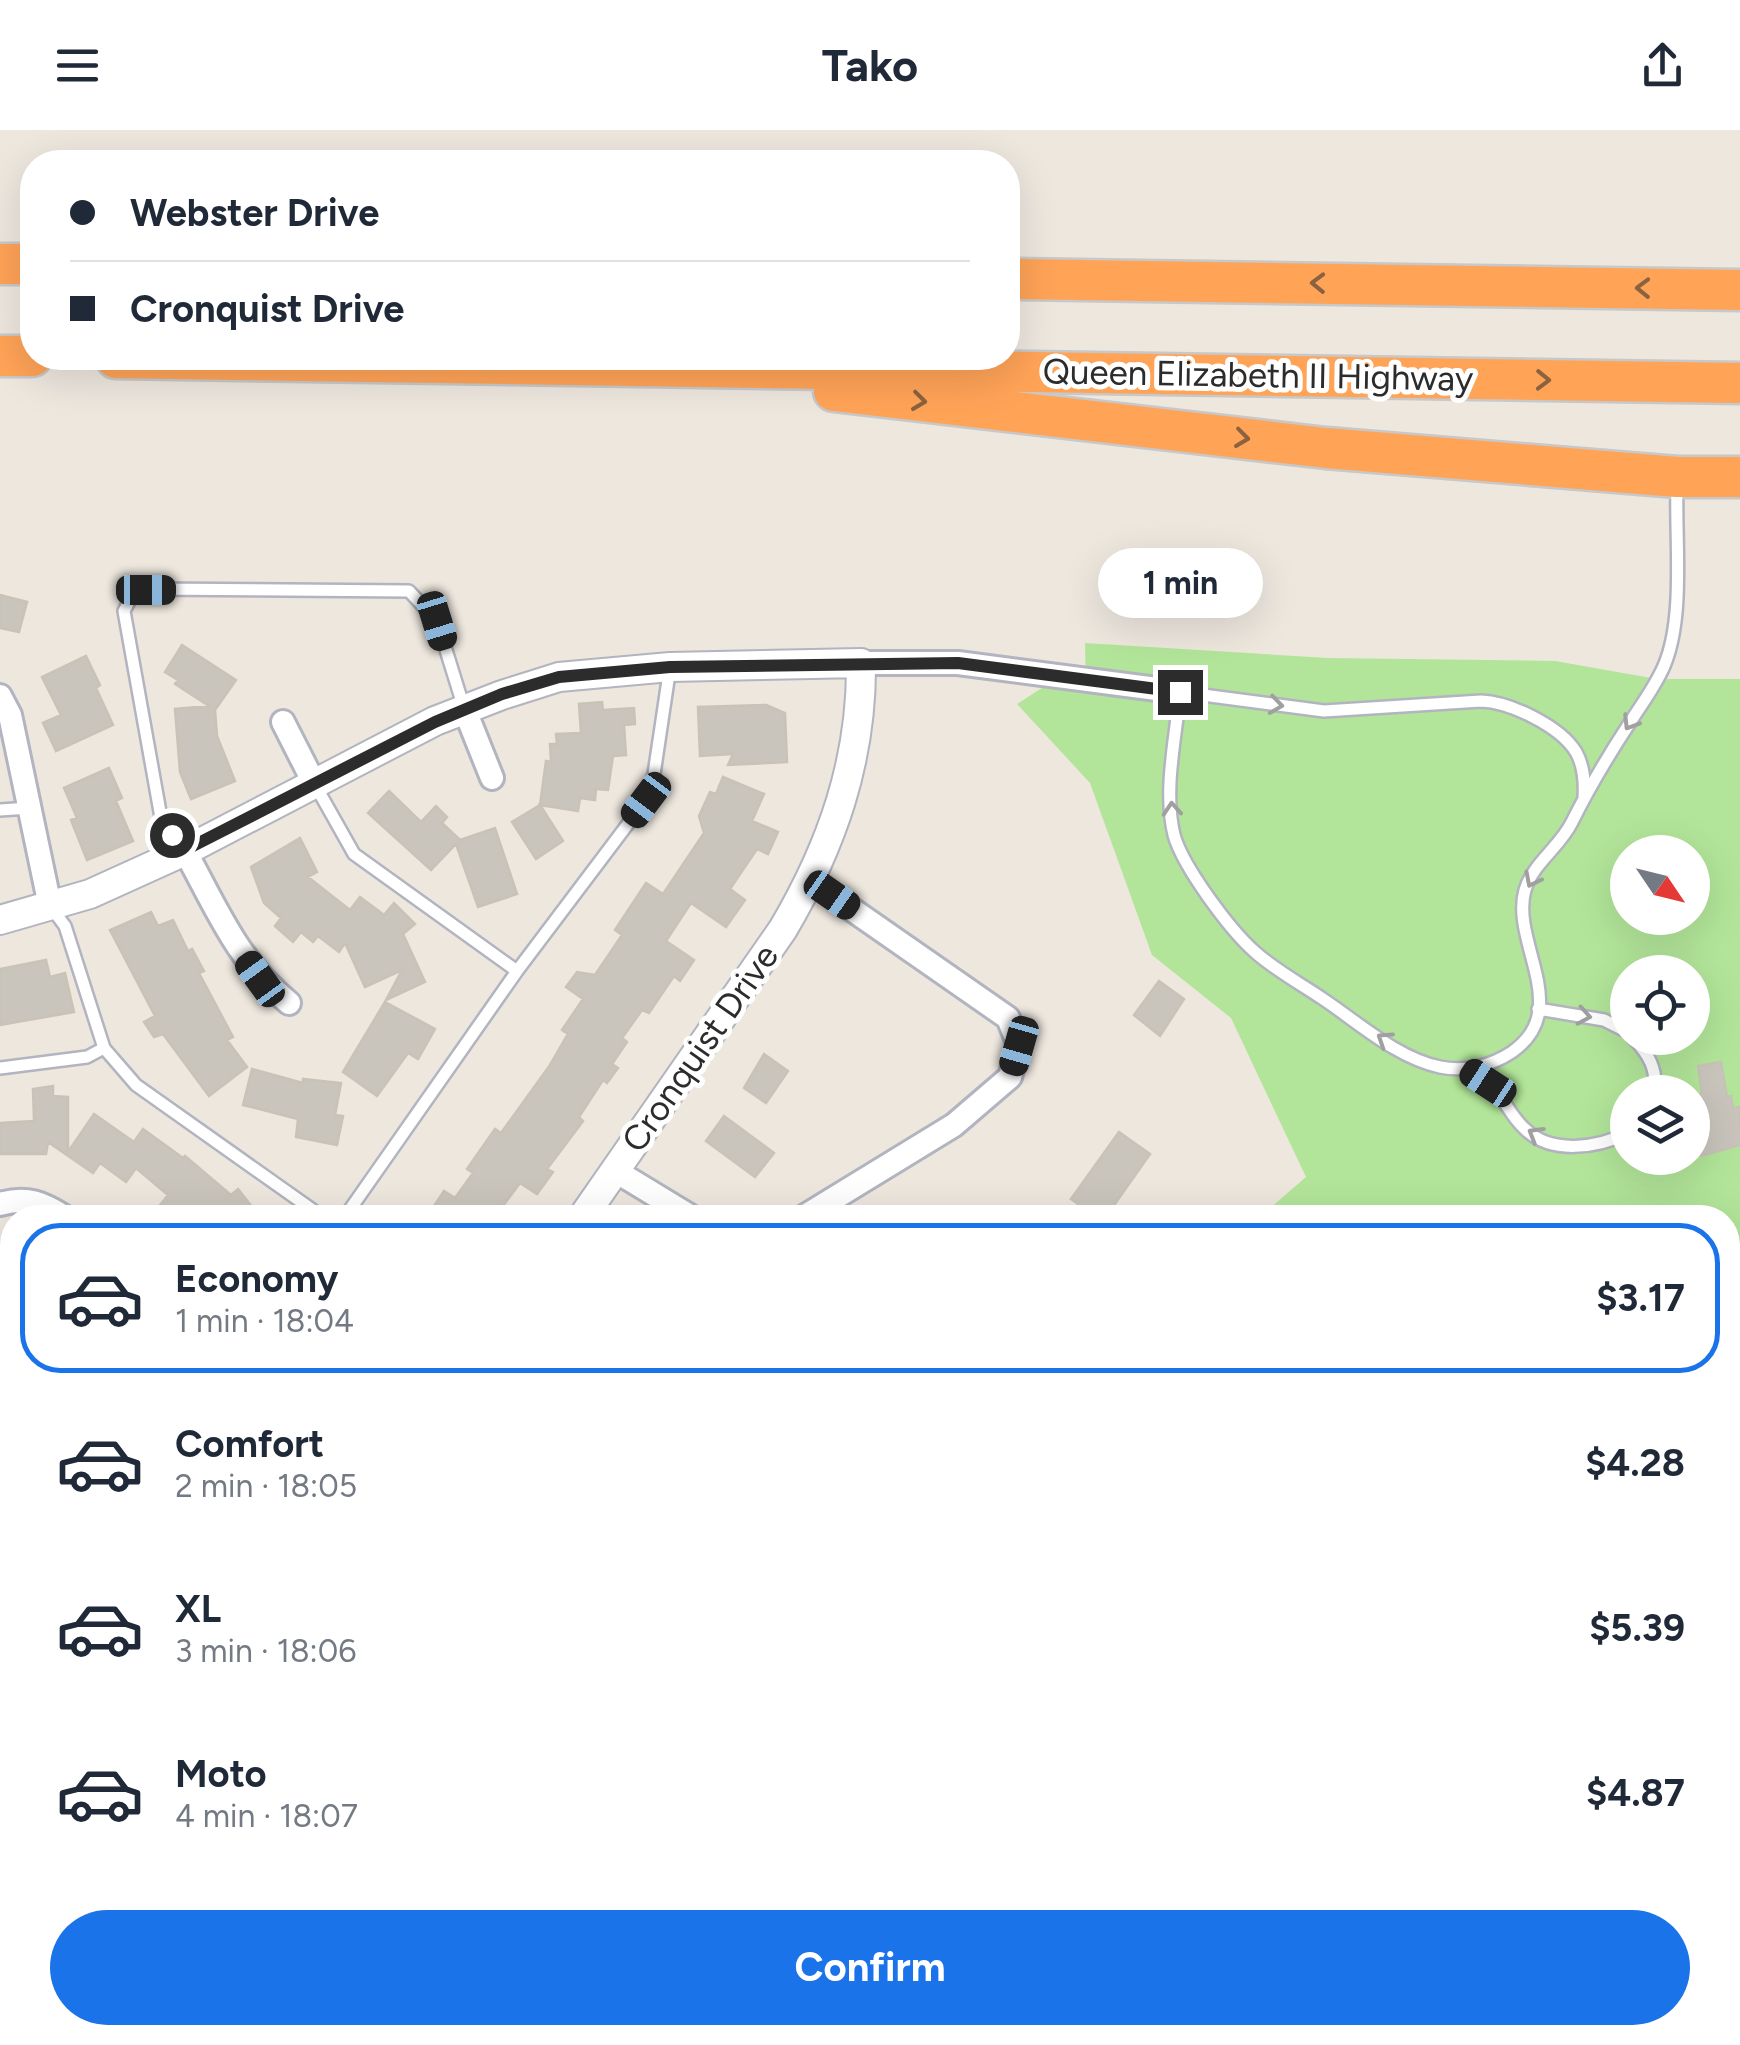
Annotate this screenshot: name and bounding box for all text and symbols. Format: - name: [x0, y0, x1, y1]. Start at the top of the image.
- icon: menu: [50, 38, 105, 93]
- text: Tako: [822, 38, 918, 92]
- icon: share: [1635, 38, 1690, 93]
- text: Webster Drive: [130, 190, 379, 236]
- one-way arrow: [1309, 273, 1325, 294]
- one-way arrow: [1634, 277, 1650, 299]
- text: Cronquist Drive: [130, 286, 404, 332]
- street label: Queen Elizabeth II Highway: [1042, 350, 1474, 400]
- one-way arrow: [1535, 369, 1551, 390]
- one-way arrow: [911, 390, 927, 411]
- one-way arrow: [1234, 427, 1250, 448]
- callout: 1 min: [1098, 547, 1262, 617]
- text: 1 min: [1143, 564, 1218, 602]
- car: [116, 575, 176, 605]
- car: [414, 588, 460, 654]
- route end: [1158, 670, 1203, 715]
- one-way arrow: [1268, 694, 1285, 715]
- one-way arrow: [1623, 712, 1642, 730]
- car: [616, 767, 676, 833]
- one-way arrow: [1162, 801, 1183, 817]
- route start: [150, 813, 195, 858]
- north arrow: [1610, 835, 1710, 935]
- map controls: [1610, 835, 1710, 1175]
- car: [799, 866, 865, 924]
- one-way arrow: [1525, 869, 1544, 887]
- street label: Cronquist Drive: [613, 936, 787, 1160]
- car: [230, 946, 290, 1012]
- button: locate: [1610, 955, 1710, 1055]
- one-way arrow: [1576, 1005, 1593, 1026]
- car: [996, 1013, 1042, 1079]
- one-way arrow: [1376, 1033, 1394, 1052]
- car: [1455, 1054, 1521, 1112]
- button: layers: [1610, 1075, 1710, 1175]
- one-way arrow: [1528, 1127, 1546, 1147]
- icon: car: [55, 1253, 145, 1343]
- text: Economy: [175, 1256, 338, 1302]
- text: $3.17: [1596, 1275, 1685, 1321]
- text: 1 min · 18:04: [175, 1302, 354, 1340]
- icon: car: [55, 1418, 145, 1508]
- text: Comfort: [175, 1421, 324, 1467]
- text: $4.28: [1585, 1440, 1685, 1486]
- text: 2 min · 18:05: [175, 1467, 357, 1505]
- icon: car: [55, 1583, 145, 1673]
- text: XL: [175, 1586, 221, 1632]
- text: $5.39: [1589, 1605, 1685, 1651]
- text: 3 min · 18:06: [175, 1632, 356, 1670]
- icon: car: [55, 1748, 145, 1838]
- text: Moto: [175, 1751, 267, 1797]
- text: $4.87: [1586, 1770, 1685, 1816]
- text: 4 min · 18:07: [175, 1797, 358, 1835]
- button: Confirm: [50, 1910, 1690, 2025]

